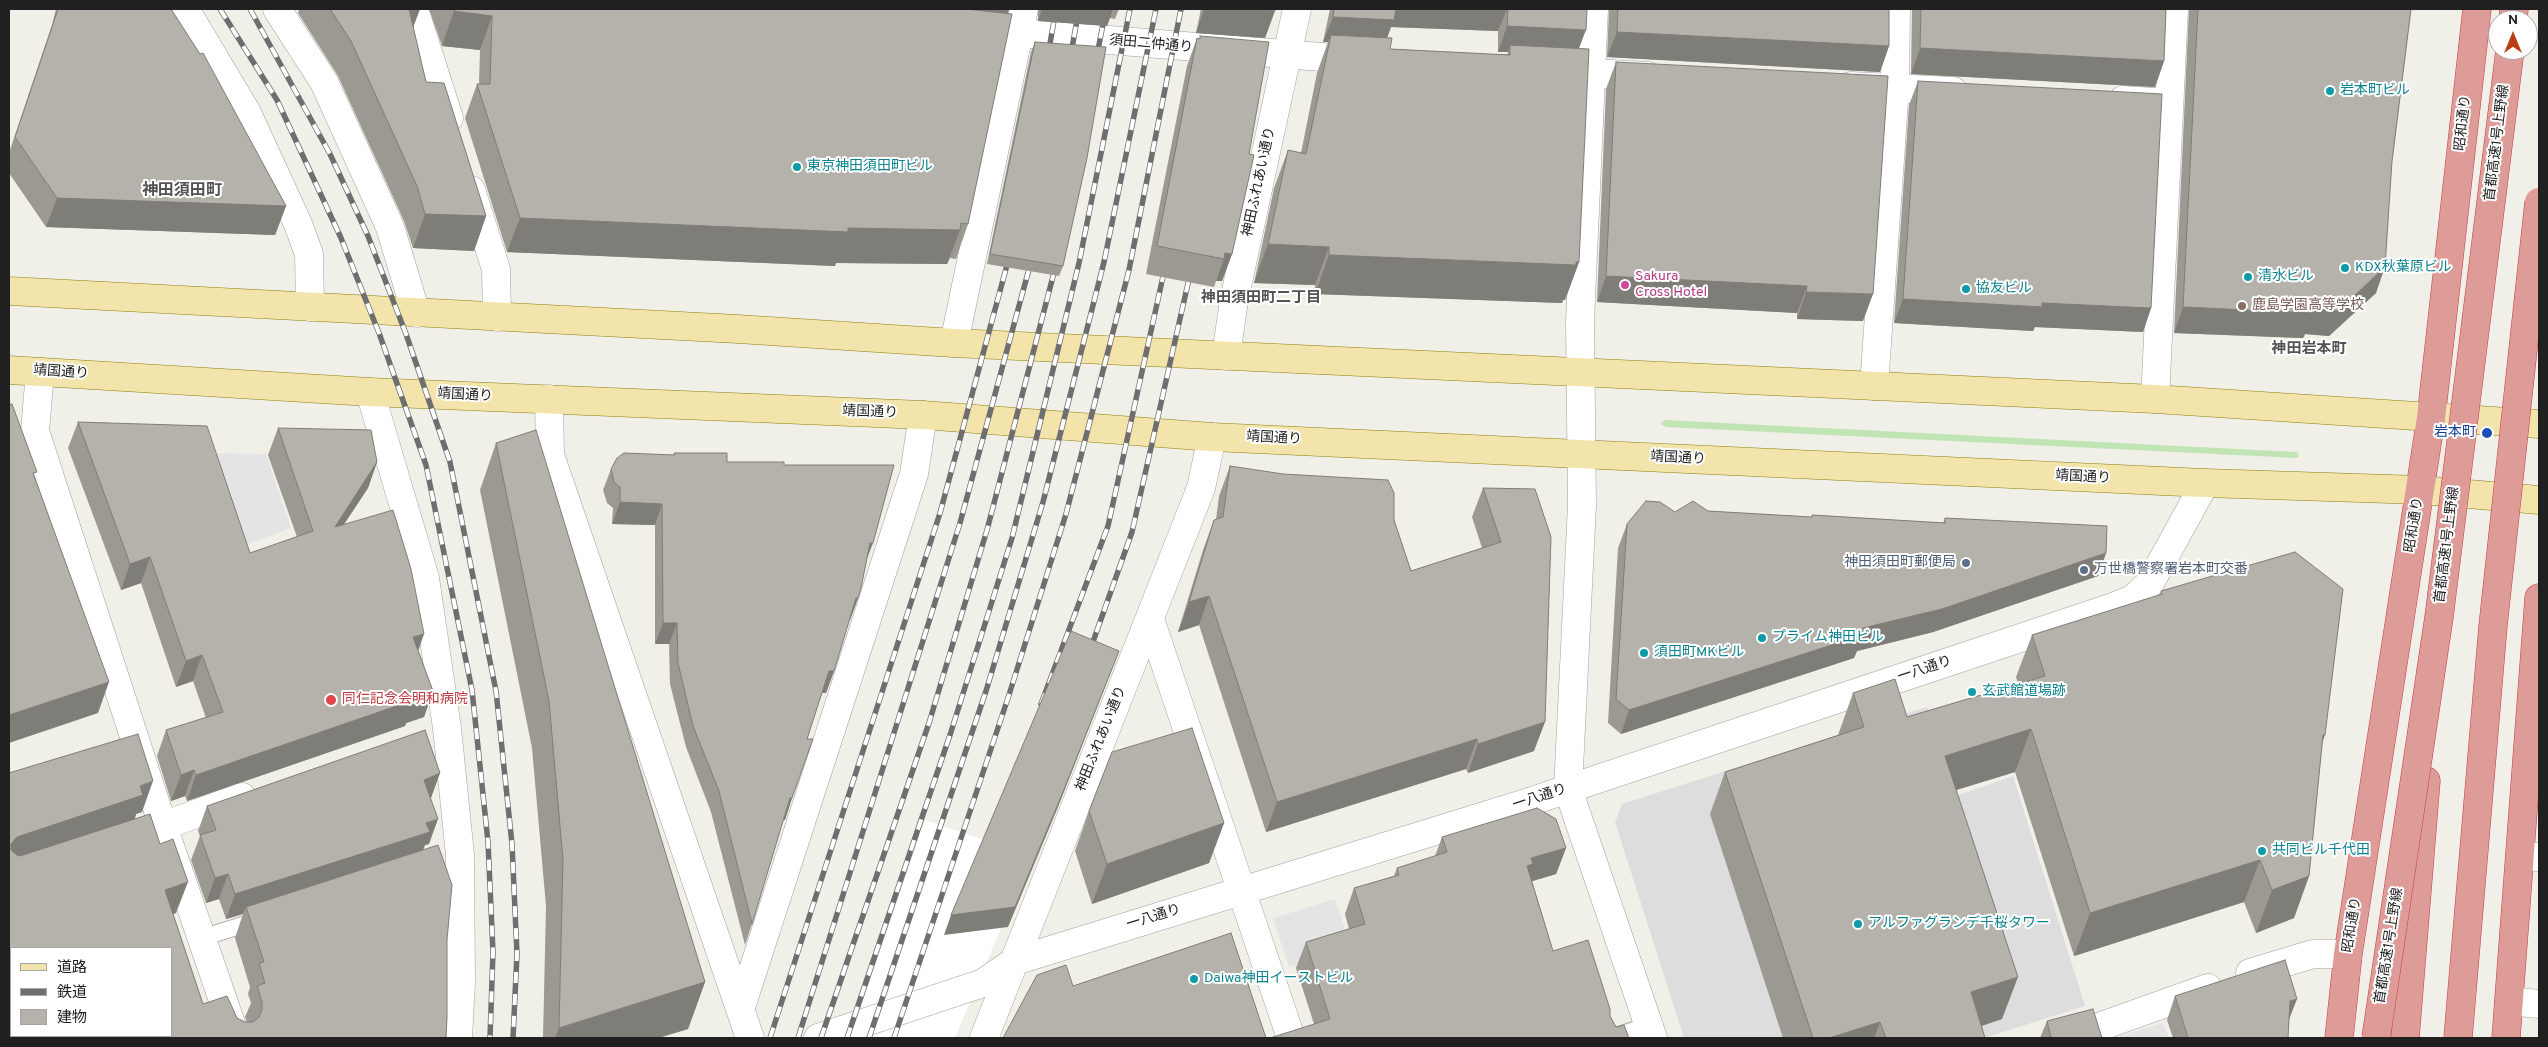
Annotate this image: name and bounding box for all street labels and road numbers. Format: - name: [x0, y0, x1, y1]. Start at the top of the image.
- street label: 須田二仲通り: [1108, 33, 1194, 57]
- street label: 首都高速1号上野線: [2483, 84, 2513, 202]
- street label: 昭和通り: [2453, 94, 2475, 152]
- street label: 神田ふれあい通り: [1240, 125, 1280, 239]
- street label: 靖国通り: [32, 363, 90, 383]
- street label: 靖国通り: [437, 386, 493, 406]
- street label: 靖国通り: [842, 404, 898, 422]
- street label: 靖国通り: [1246, 429, 1302, 449]
- street label: 靖国通り: [1650, 449, 1706, 469]
- street label: 靖国通り: [2055, 468, 2111, 488]
- street label: 首都高速1号上野線: [2433, 486, 2463, 604]
- street label: 昭和通り: [2402, 496, 2428, 554]
- street label: 一八通り: [1896, 653, 1954, 687]
- street label: 神田ふれあい通り: [1073, 684, 1131, 794]
- street label: 一八通り: [1511, 781, 1569, 815]
- street label: 首都高速1号上野線: [2373, 887, 2407, 1005]
- street label: 昭和通り: [2340, 896, 2366, 954]
- street label: 一八通り: [1125, 902, 1183, 934]

